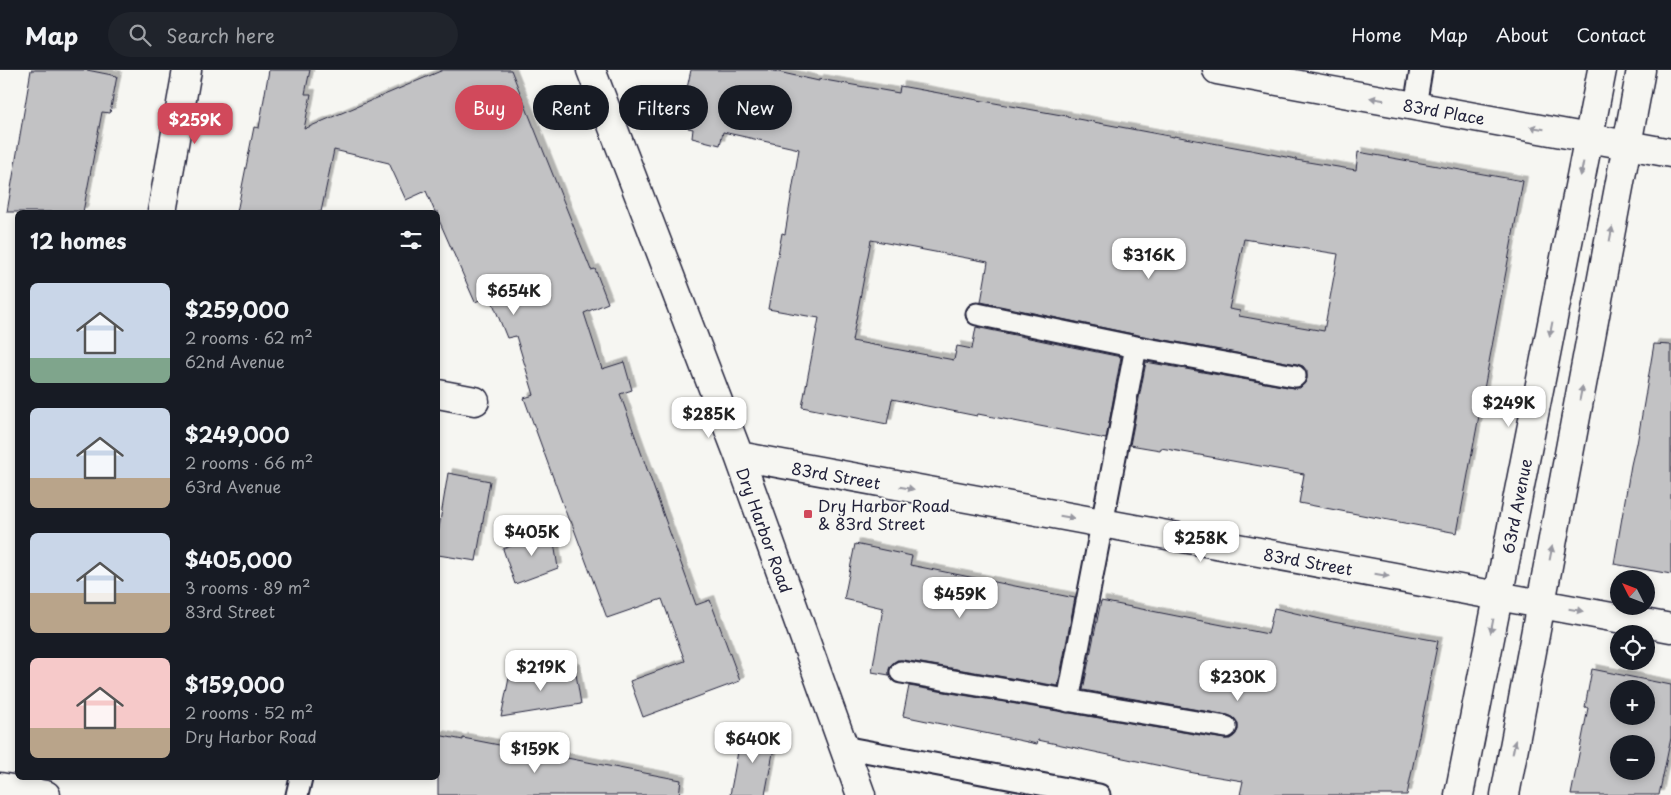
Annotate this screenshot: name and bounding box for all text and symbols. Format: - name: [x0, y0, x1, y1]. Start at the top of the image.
- search box: [108, 12, 458, 57]
- text: Map: [25, 17, 78, 53]
- icon: search: [126, 21, 154, 49]
- text: Search here: [166, 21, 275, 49]
- text: Home: [1351, 21, 1401, 48]
- text: Map: [1429, 21, 1468, 48]
- text: About: [1496, 21, 1548, 48]
- text: Contact: [1576, 21, 1646, 48]
- chip: Buy: [455, 85, 523, 130]
- chip: Rent: [533, 85, 609, 130]
- chip: Filters: [619, 85, 708, 130]
- chip: New: [718, 85, 792, 130]
- street label: 83rd Place: [1401, 92, 1487, 130]
- one-way arrow: [1369, 95, 1385, 103]
- pin: $259K: [160, 102, 230, 145]
- text: $259K: [169, 107, 221, 131]
- one-way arrow: [1529, 124, 1545, 132]
- one-way arrow: [1578, 162, 1586, 178]
- text: 12 homes: [30, 224, 127, 256]
- one-way arrow: [1607, 225, 1615, 241]
- icon: filters: [397, 226, 425, 254]
- pin: $316K: [1114, 238, 1184, 280]
- text: $316K: [1123, 242, 1175, 266]
- pin: $654K: [479, 274, 549, 316]
- text: $654K: [487, 278, 541, 302]
- text: $259,000: [185, 293, 289, 325]
- icon: home: [70, 303, 130, 363]
- one-way arrow: [1547, 321, 1555, 336]
- text: 2 rooms · 62 m²: [185, 325, 313, 349]
- text: 62nd Avenue: [185, 349, 285, 373]
- one-way arrow: [1577, 385, 1585, 401]
- pin: $249K: [1474, 386, 1544, 428]
- text: $249K: [1483, 390, 1535, 414]
- pin: $285K: [674, 396, 744, 439]
- text: $285K: [683, 401, 735, 425]
- text: $249,000: [185, 418, 290, 450]
- icon: home: [70, 428, 130, 488]
- text: 2 rooms · 66 m²: [185, 450, 313, 474]
- street label: 83rd Street: [790, 455, 883, 495]
- street label: 63rd Avenue: [1495, 456, 1537, 556]
- street label: Dry Harbor Road: [731, 464, 799, 596]
- text: 63rd Avenue: [185, 474, 281, 498]
- one-way arrow: [899, 484, 915, 492]
- place label: Dry Harbor Road & 83rd Street: [818, 493, 950, 535]
- marker: Dry Harbor Road & 83rd Street: [802, 508, 814, 520]
- one-way arrow: [1059, 513, 1075, 521]
- pin: $405K: [497, 514, 567, 557]
- text: $405K: [504, 519, 560, 543]
- pin: $258K: [1166, 520, 1236, 563]
- text: $258K: [1174, 525, 1228, 549]
- street label: 83rd Street: [1262, 541, 1355, 581]
- text: $405,000: [185, 543, 292, 575]
- one-way arrow: [1547, 545, 1555, 561]
- icon: home: [70, 553, 130, 613]
- north arrow: [1610, 570, 1655, 615]
- map controls: [1610, 570, 1655, 780]
- one-way arrow: [1374, 571, 1390, 579]
- text: 3 rooms · 89 m²: [185, 575, 310, 599]
- pin: $459K: [925, 576, 995, 619]
- text: $459K: [934, 581, 986, 605]
- text: 83rd Street: [185, 599, 275, 623]
- one-way arrow: [1568, 607, 1584, 615]
- one-way arrow: [1488, 618, 1496, 633]
- button: locate: [1610, 625, 1655, 670]
- pin: $219K: [506, 650, 576, 692]
- text: $219K: [516, 654, 566, 678]
- pin: $230K: [1203, 660, 1273, 702]
- text: $230K: [1210, 664, 1266, 688]
- text: $159,000: [185, 668, 285, 700]
- icon: home: [70, 678, 130, 738]
- button: +: [1610, 680, 1655, 725]
- text: 2 rooms · 52 m²: [185, 700, 313, 724]
- pin: $640K: [718, 722, 788, 764]
- text: Dry Harbor Road: [185, 724, 317, 748]
- text: $640K: [726, 726, 780, 750]
- pin: $159K: [500, 732, 570, 774]
- button: −: [1610, 735, 1655, 780]
- text: $159K: [511, 736, 559, 760]
- one-way arrow: [1510, 739, 1518, 755]

